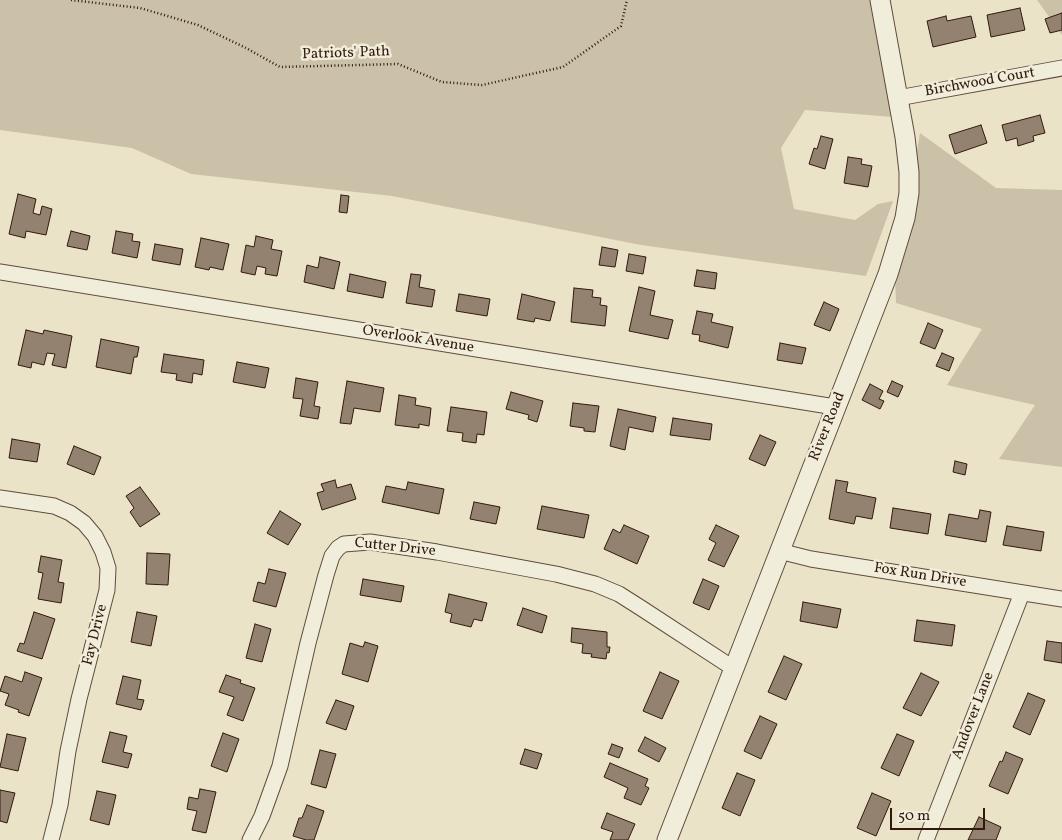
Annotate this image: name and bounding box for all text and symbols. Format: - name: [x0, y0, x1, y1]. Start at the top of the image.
- street label: Patriots' Path: [302, 43, 390, 65]
- street label: Birchwood Court: [924, 64, 1036, 102]
- street label: Overlook Avenue: [361, 322, 475, 358]
- street label: River Road: [806, 390, 850, 464]
- street label: Cutter Drive: [354, 535, 436, 561]
- street label: Fox Run Drive: [872, 560, 968, 592]
- street label: Fay Drive: [80, 603, 112, 667]
- street label: Andover Lane: [949, 670, 999, 762]
- scale bar: [892, 798, 987, 830]
- text: 50 m: [898, 806, 930, 827]

